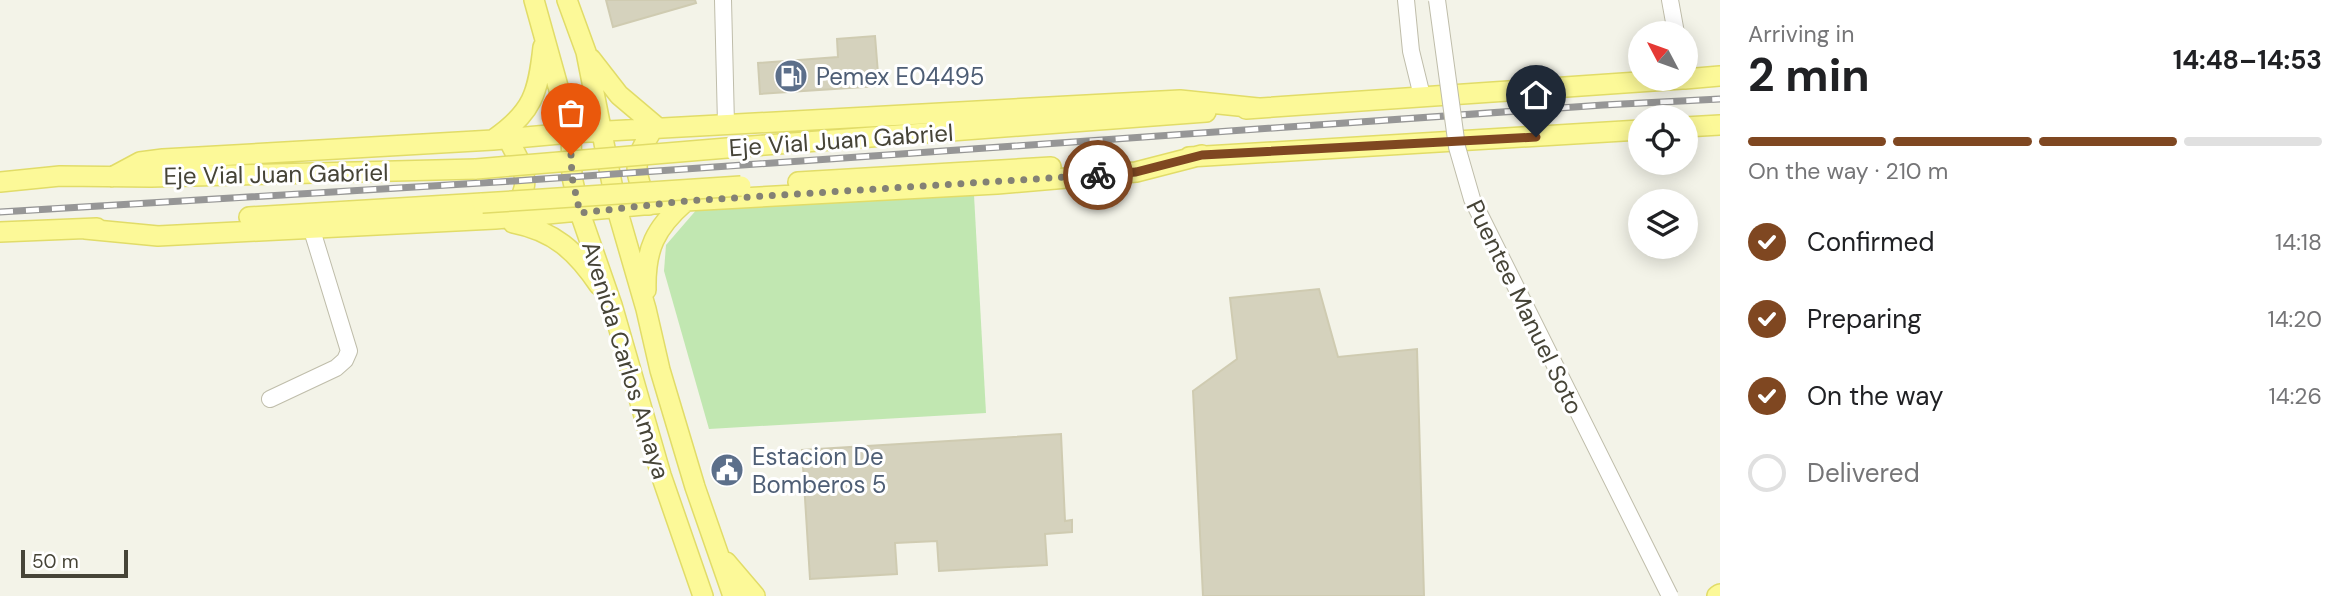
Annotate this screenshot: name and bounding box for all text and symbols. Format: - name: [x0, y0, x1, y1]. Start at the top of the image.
- text: Arriving in: [1748, 19, 1854, 49]
- north arrow: [1628, 21, 1698, 91]
- map controls: [1628, 21, 1698, 259]
- text: 14:48–14:53: [2173, 43, 2322, 77]
- text: 2 min: [1748, 45, 1870, 105]
- fuel station icon: Pemex E04495: [772, 57, 810, 95]
- place label: Pemex E04495: [816, 61, 984, 92]
- pin: [1506, 65, 1566, 137]
- icon: home: [1517, 76, 1555, 114]
- pin: [541, 83, 601, 155]
- icon: bag: [552, 94, 590, 132]
- button: locate: [1628, 105, 1698, 175]
- street label: Eje Vial Juan Gabriel: [728, 117, 954, 163]
- courier: [1063, 140, 1133, 210]
- icon: bike: [1079, 156, 1117, 194]
- text: On the way · 210 m: [1748, 156, 1948, 186]
- street label: Eje Vial Juan Gabriel: [163, 157, 389, 191]
- button: layers: [1628, 189, 1698, 259]
- street label: Puentee Manuel Soto: [1460, 195, 1590, 419]
- icon: check: [1748, 223, 1786, 261]
- text: Confirmed: [1807, 225, 1934, 259]
- text: 14:18: [2275, 227, 2322, 257]
- street label: Avenida Carlos Amaya: [575, 237, 677, 483]
- icon: check: [1748, 300, 1786, 338]
- text: Preparing: [1807, 302, 1922, 336]
- text: 14:20: [2267, 304, 2322, 334]
- icon: check: [1748, 377, 1786, 415]
- text: On the way: [1807, 379, 1943, 413]
- text: 14:26: [2269, 381, 2322, 411]
- place label: Estacion De Bomberos 5: [752, 441, 886, 500]
- public building icon: Estacion De Bomberos 5: [708, 451, 746, 489]
- text: Delivered: [1807, 456, 1920, 490]
- scale bar: [21, 547, 128, 579]
- text: 50 m: [32, 549, 79, 574]

